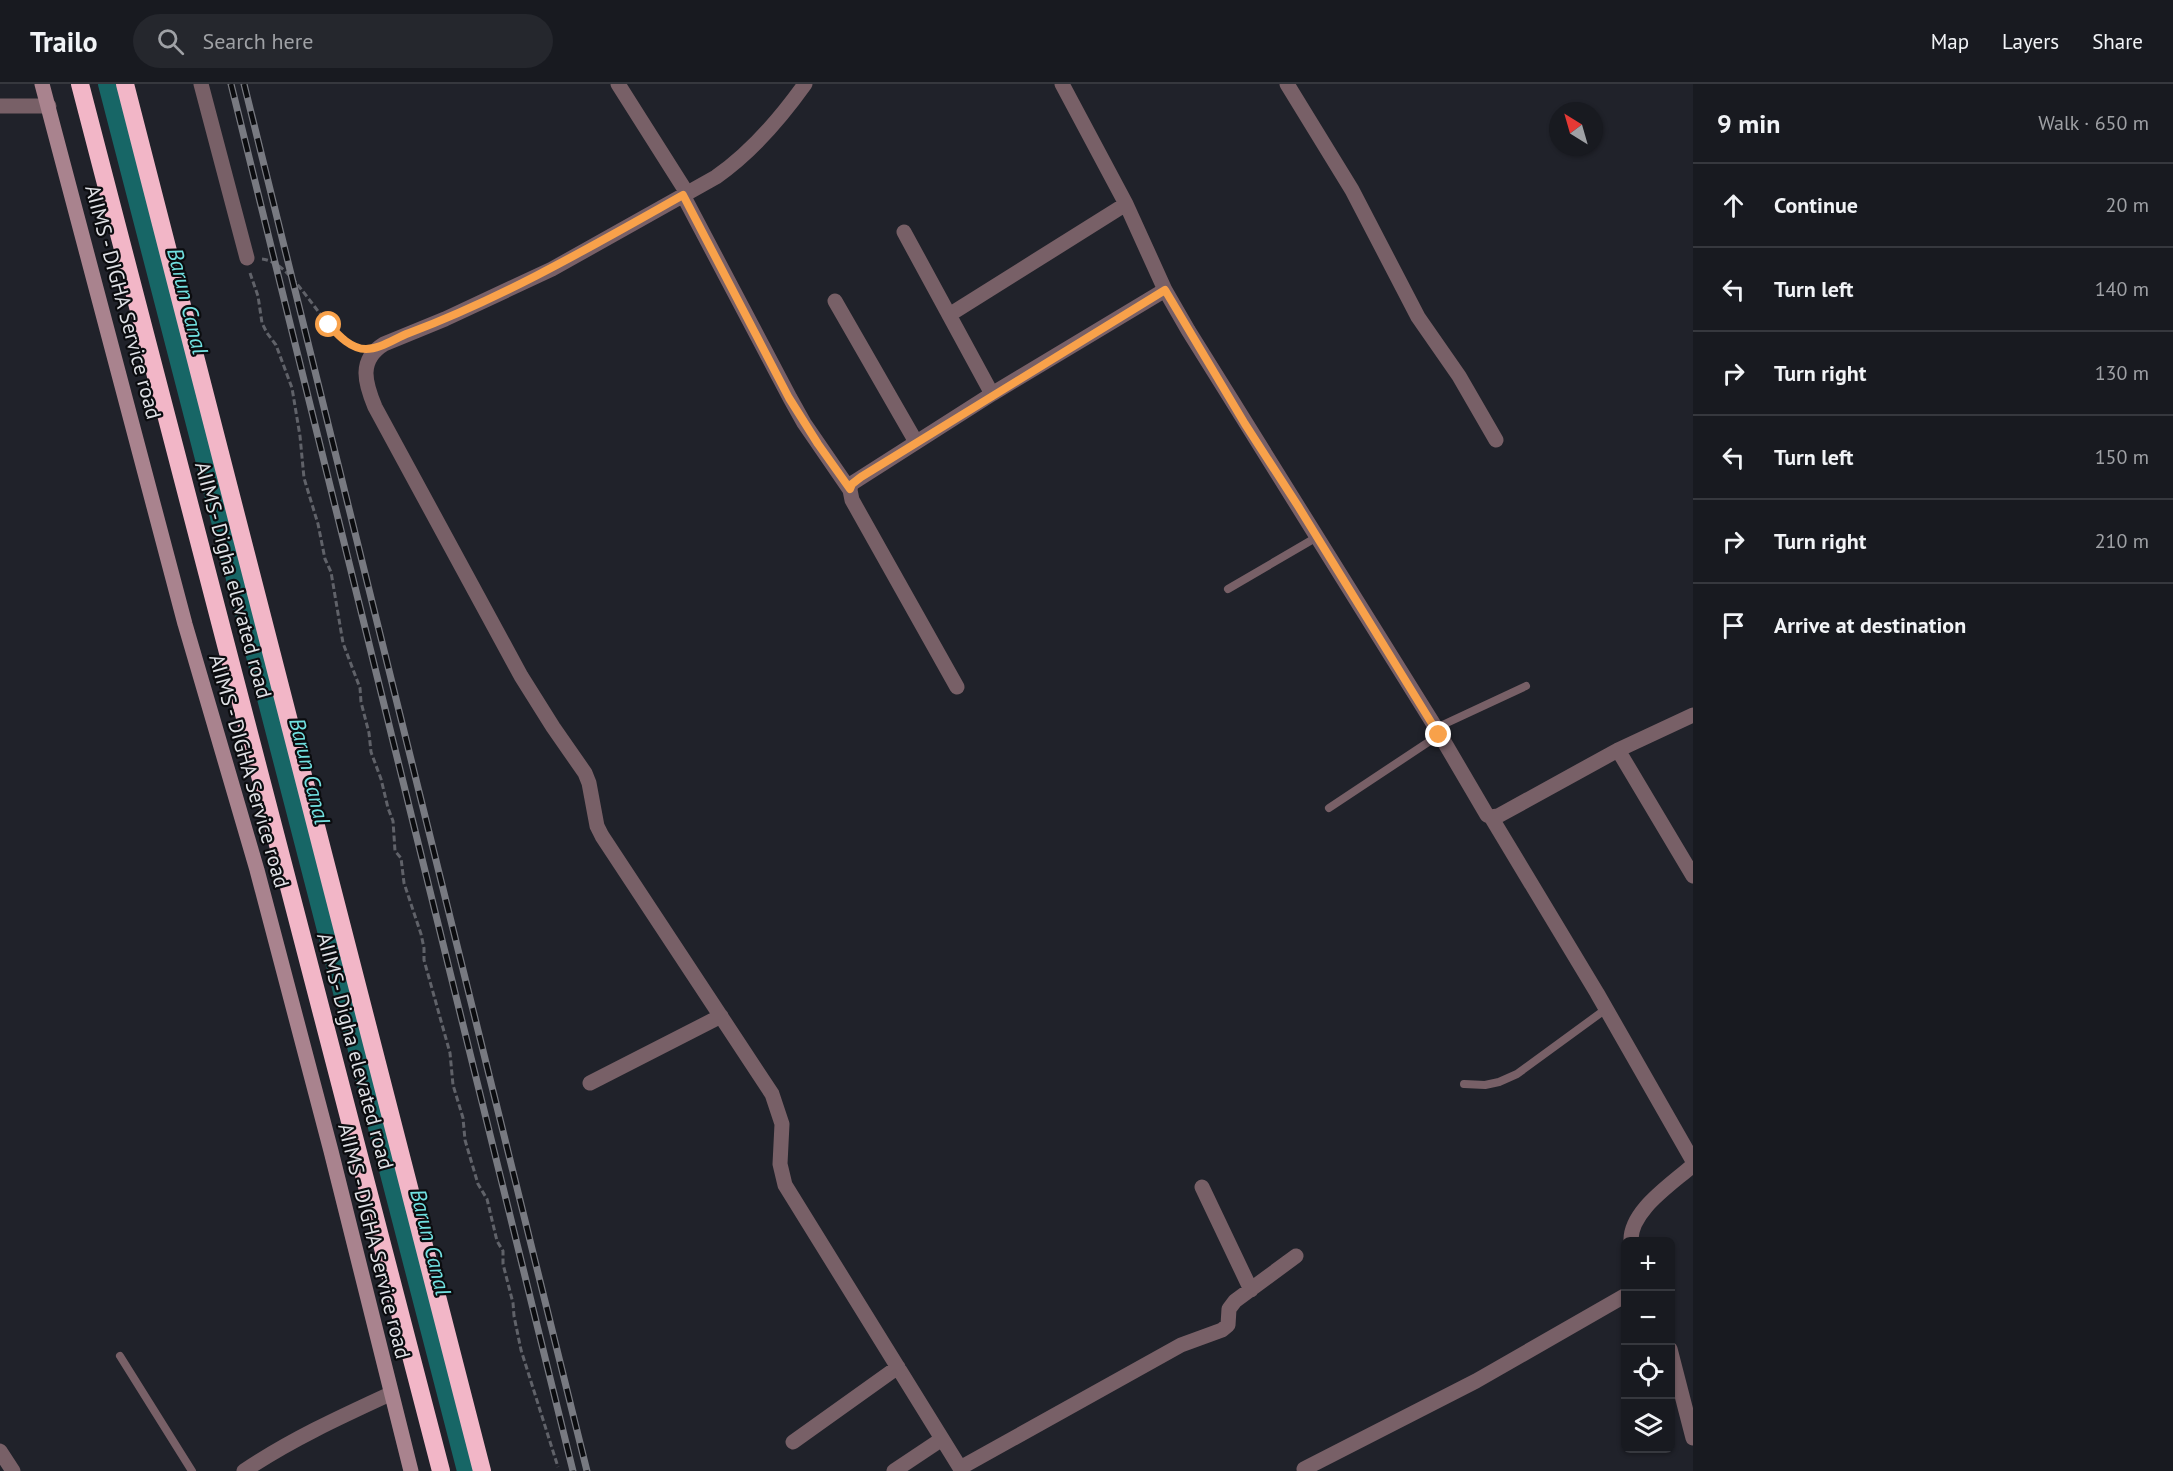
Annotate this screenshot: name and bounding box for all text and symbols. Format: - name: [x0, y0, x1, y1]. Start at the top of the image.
- search box: [133, 14, 553, 68]
- text: Trailo: [30, 23, 97, 60]
- icon: search: [154, 25, 187, 58]
- text: Search here: [202, 27, 313, 55]
- text: Map: [1931, 28, 1969, 55]
- text: Layers: [2002, 28, 2059, 55]
- text: Share: [2092, 28, 2143, 55]
- north arrow: [1549, 102, 1603, 156]
- text: 9 min: [1717, 107, 1780, 140]
- text: Walk · 650 m: [2038, 110, 2149, 136]
- street label: AIIMS - DIGHA Service road: [79, 182, 168, 422]
- icon: ahead: [1717, 189, 1750, 222]
- text: Continue: [1774, 191, 1858, 219]
- text: 20 m: [2106, 192, 2149, 218]
- water label: Barun Canal: [161, 245, 215, 357]
- icon: left: [1717, 273, 1750, 306]
- text: Turn left: [1774, 275, 1854, 303]
- text: 140 m: [2095, 276, 2149, 302]
- route start: [315, 311, 341, 337]
- icon: right: [1717, 357, 1750, 390]
- text: Turn right: [1774, 359, 1866, 387]
- text: 130 m: [2095, 360, 2149, 386]
- icon: left: [1717, 441, 1750, 474]
- text: Turn left: [1774, 443, 1854, 471]
- text: 150 m: [2095, 444, 2149, 470]
- street label: AIIMS- Digha elevated road: [189, 459, 278, 701]
- icon: right: [1717, 525, 1750, 558]
- text: Turn right: [1774, 527, 1866, 555]
- text: 210 m: [2095, 528, 2149, 554]
- icon: arrive: [1717, 609, 1750, 642]
- text: Arrive at destination: [1774, 611, 1966, 639]
- street label: AIIMS - DIGHA Service road: [203, 651, 296, 891]
- water label: Barun Canal: [283, 715, 337, 827]
- route end: [1425, 721, 1451, 747]
- street label: AIIMS- Digha elevated road: [311, 930, 400, 1172]
- street label: AIIMS - DIGHA Service road: [332, 1120, 417, 1361]
- water label: Barun Canal: [404, 1186, 458, 1298]
- map controls: [1621, 1237, 1675, 1453]
- button: +: [1621, 1237, 1675, 1291]
- button: −: [1621, 1291, 1675, 1345]
- button: locate: [1621, 1345, 1675, 1399]
- button: layers: [1621, 1399, 1675, 1453]

